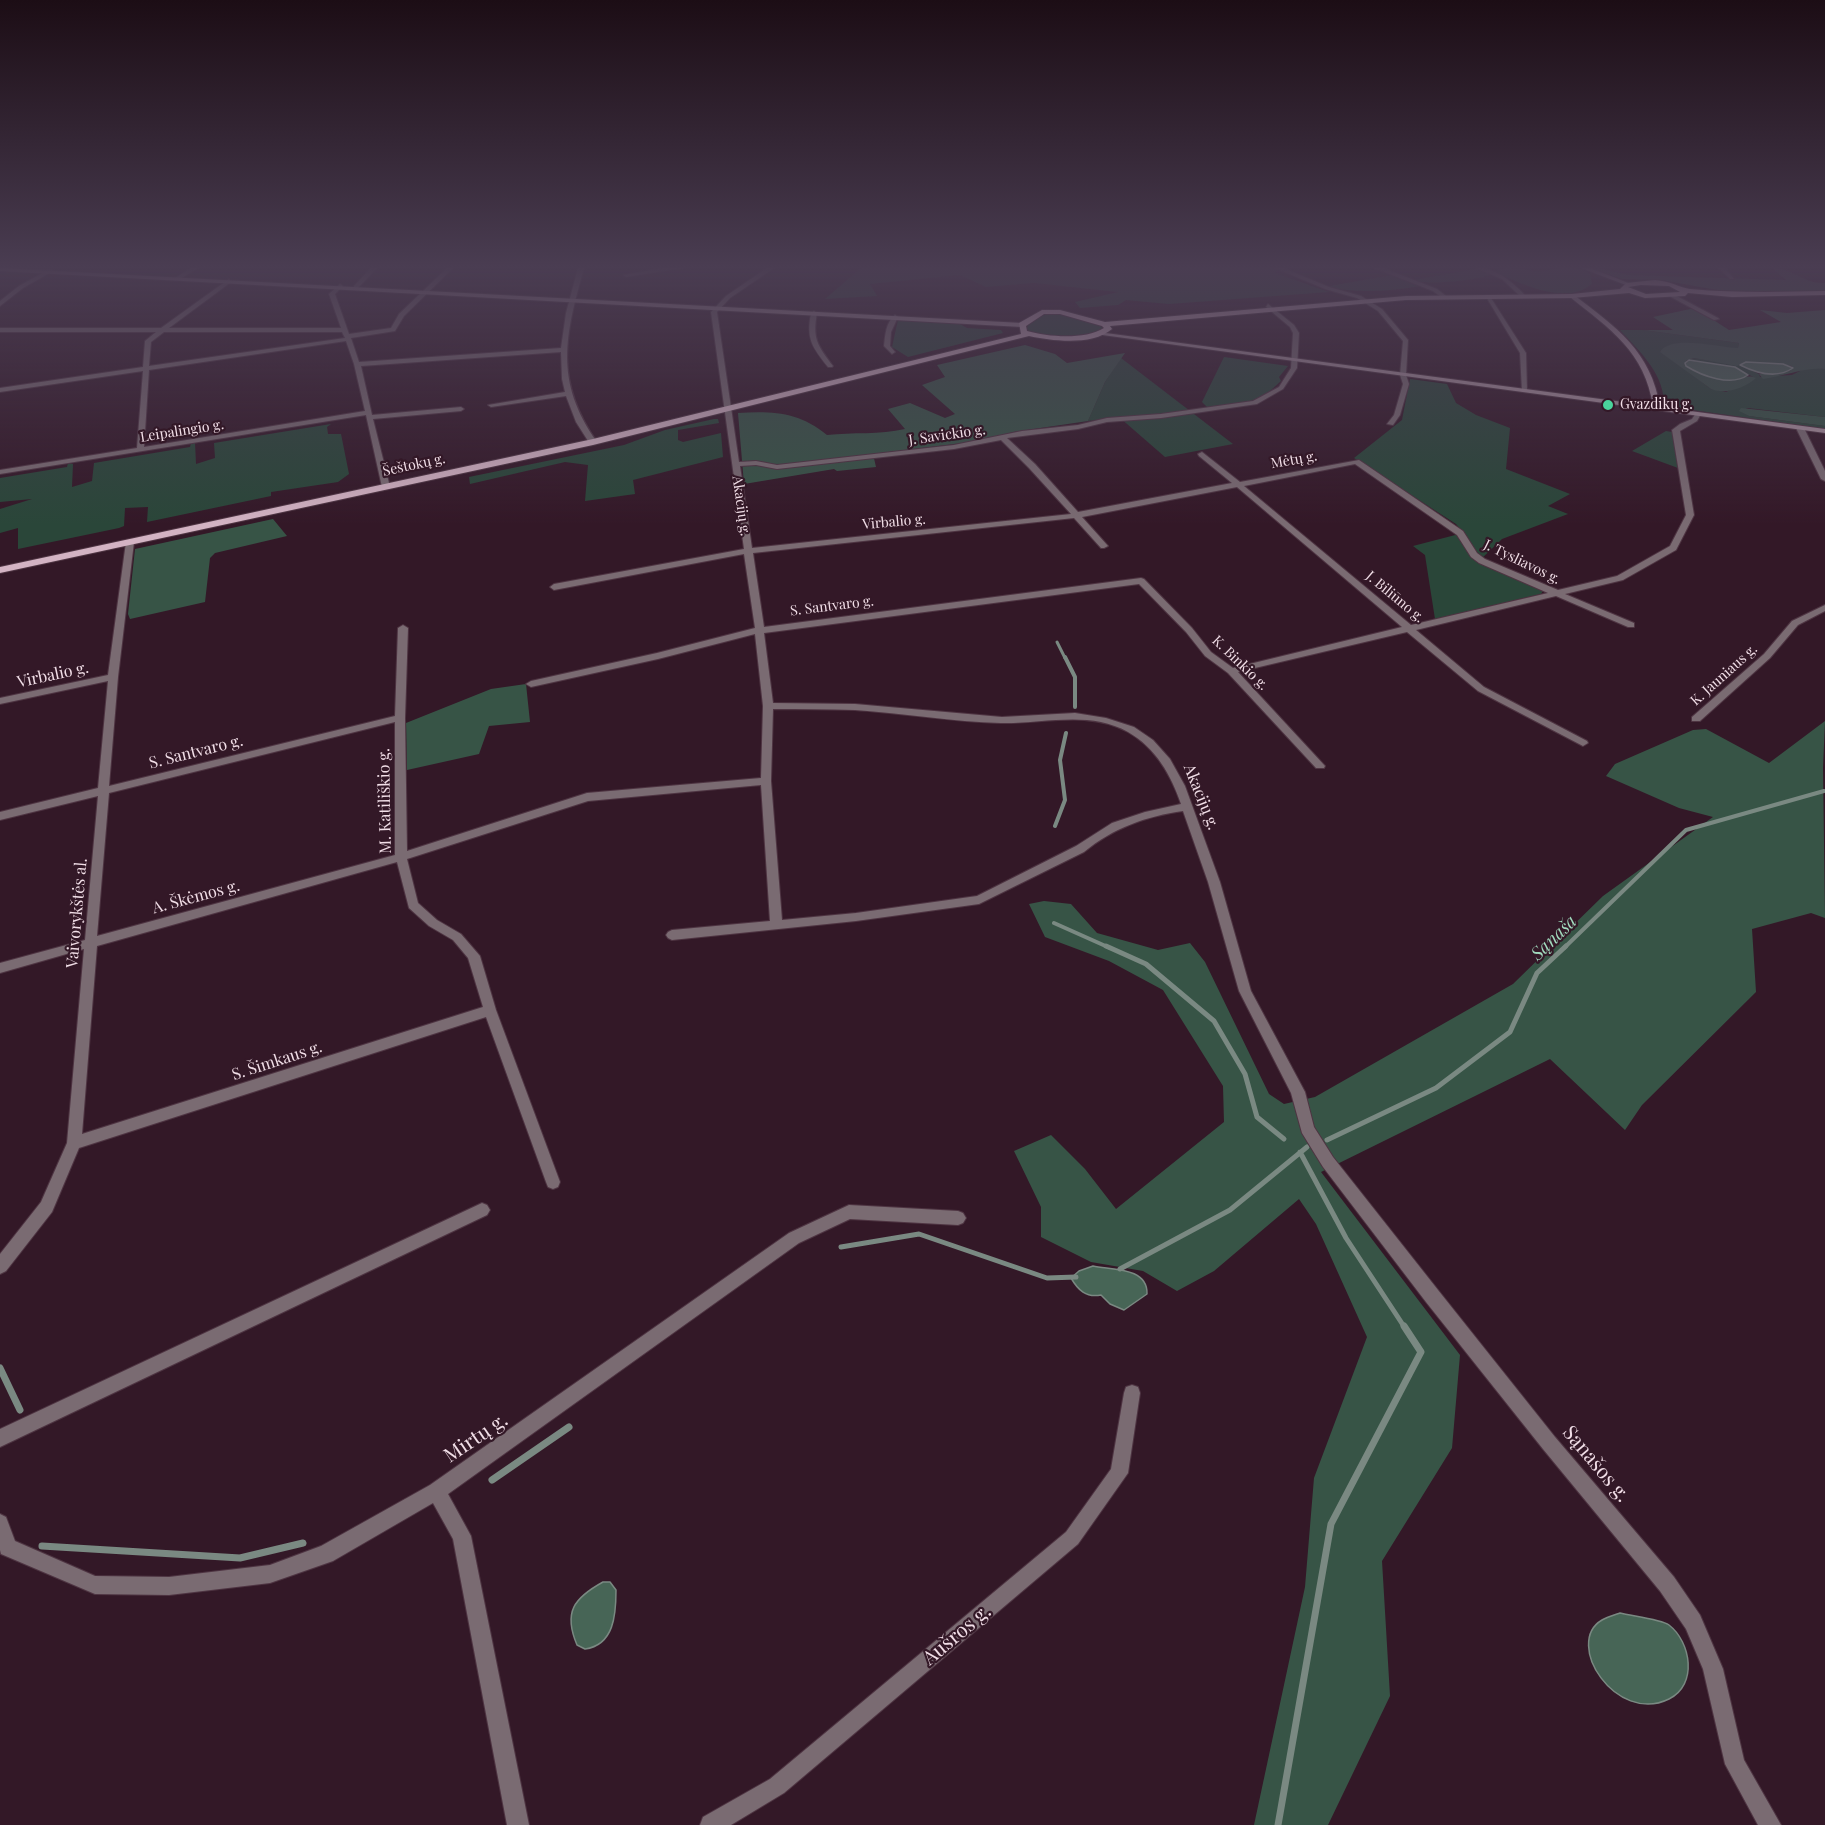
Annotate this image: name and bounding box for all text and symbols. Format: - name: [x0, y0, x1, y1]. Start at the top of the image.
- place label: Gvazdikų g.: [1620, 397, 1693, 413]
- marker: Gvazdikų g.: [1601, 398, 1615, 412]
- street label: Leipalingio g.: [139, 416, 225, 446]
- street label: J. Savickio g.: [907, 421, 987, 449]
- street label: Mėtų g.: [1270, 448, 1318, 472]
- street label: Šeštokų g.: [381, 450, 447, 480]
- street label: Akacijų g.: [728, 475, 754, 537]
- street label: Virbalio g.: [862, 511, 926, 533]
- street label: J. Tysliavos g.: [1481, 536, 1563, 588]
- street label: J. Biliūno g.: [1362, 568, 1428, 626]
- street label: S. Santvaro g.: [789, 593, 875, 619]
- street label: K. Binkio g.: [1209, 632, 1271, 694]
- street label: K. Jauniaus g.: [1687, 641, 1761, 709]
- street label: Virbalio g.: [16, 658, 90, 692]
- street label: S. Santvaro g.: [147, 731, 245, 773]
- street label: M. Katiliškio g.: [374, 748, 396, 854]
- street label: Akacijų g.: [1179, 761, 1223, 833]
- street label: Vaivorykštės al.: [63, 857, 91, 969]
- street label: A. Škėmos g.: [150, 876, 242, 918]
- water label: Sąnaša: [1527, 911, 1581, 965]
- street label: S. Šimkaus g.: [229, 1037, 325, 1085]
- street label: Mirtų g.: [440, 1408, 512, 1468]
- street label: Sąnašos g.: [1557, 1421, 1635, 1507]
- street label: Aušros g.: [918, 1600, 996, 1670]

